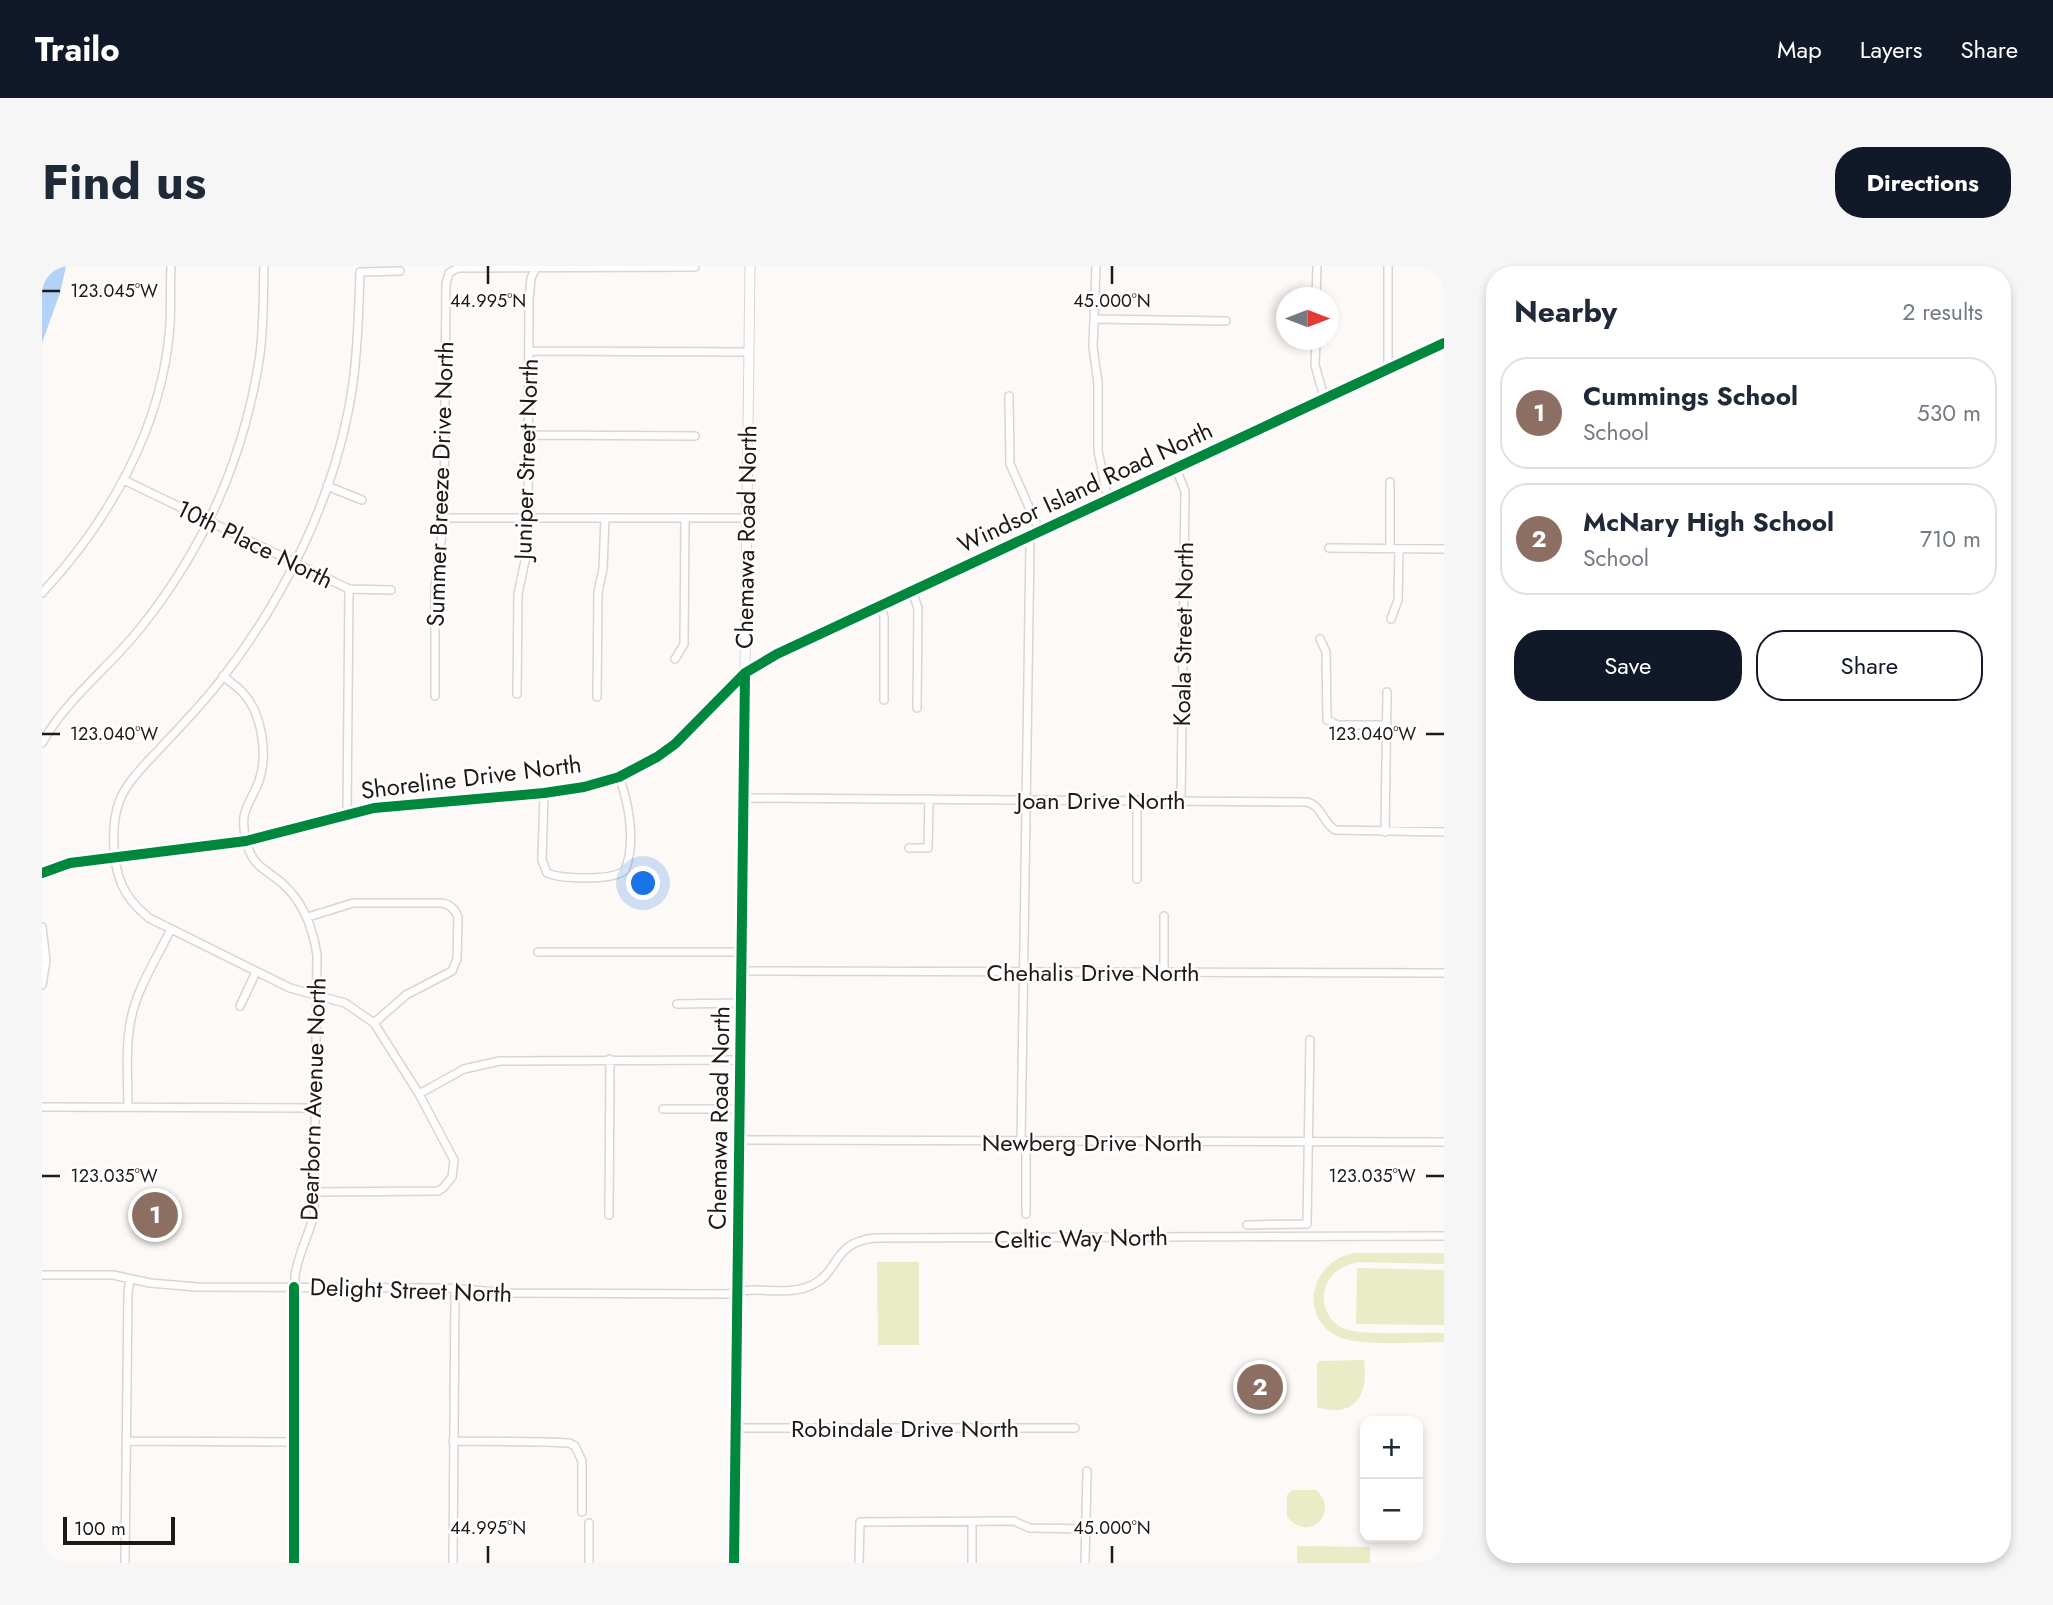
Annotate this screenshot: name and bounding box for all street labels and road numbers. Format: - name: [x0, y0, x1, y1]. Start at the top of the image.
- street label: Summer Breeze Drive North: [418, 341, 462, 627]
- street label: Juniper Street North: [505, 358, 547, 563]
- street label: Windsor Island Road North: [952, 412, 1218, 562]
- street label: Chemawa Road North: [727, 425, 765, 649]
- street label: 10th Place North: [171, 491, 339, 597]
- street label: Koala Street North: [1164, 541, 1202, 727]
- street label: Shoreline Drive North: [359, 746, 583, 808]
- street label: Joan Drive North: [1013, 783, 1186, 818]
- street label: Chehalis Drive North: [986, 955, 1200, 990]
- street label: Dearborn Avenue North: [291, 977, 335, 1221]
- street label: Chemawa Road North: [700, 1006, 738, 1230]
- street label: Newberg Drive North: [982, 1125, 1202, 1160]
- street label: Celtic Way North: [994, 1219, 1168, 1257]
- street label: Delight Street North: [309, 1269, 513, 1311]
- street label: Robindale Drive North: [791, 1411, 1019, 1446]

